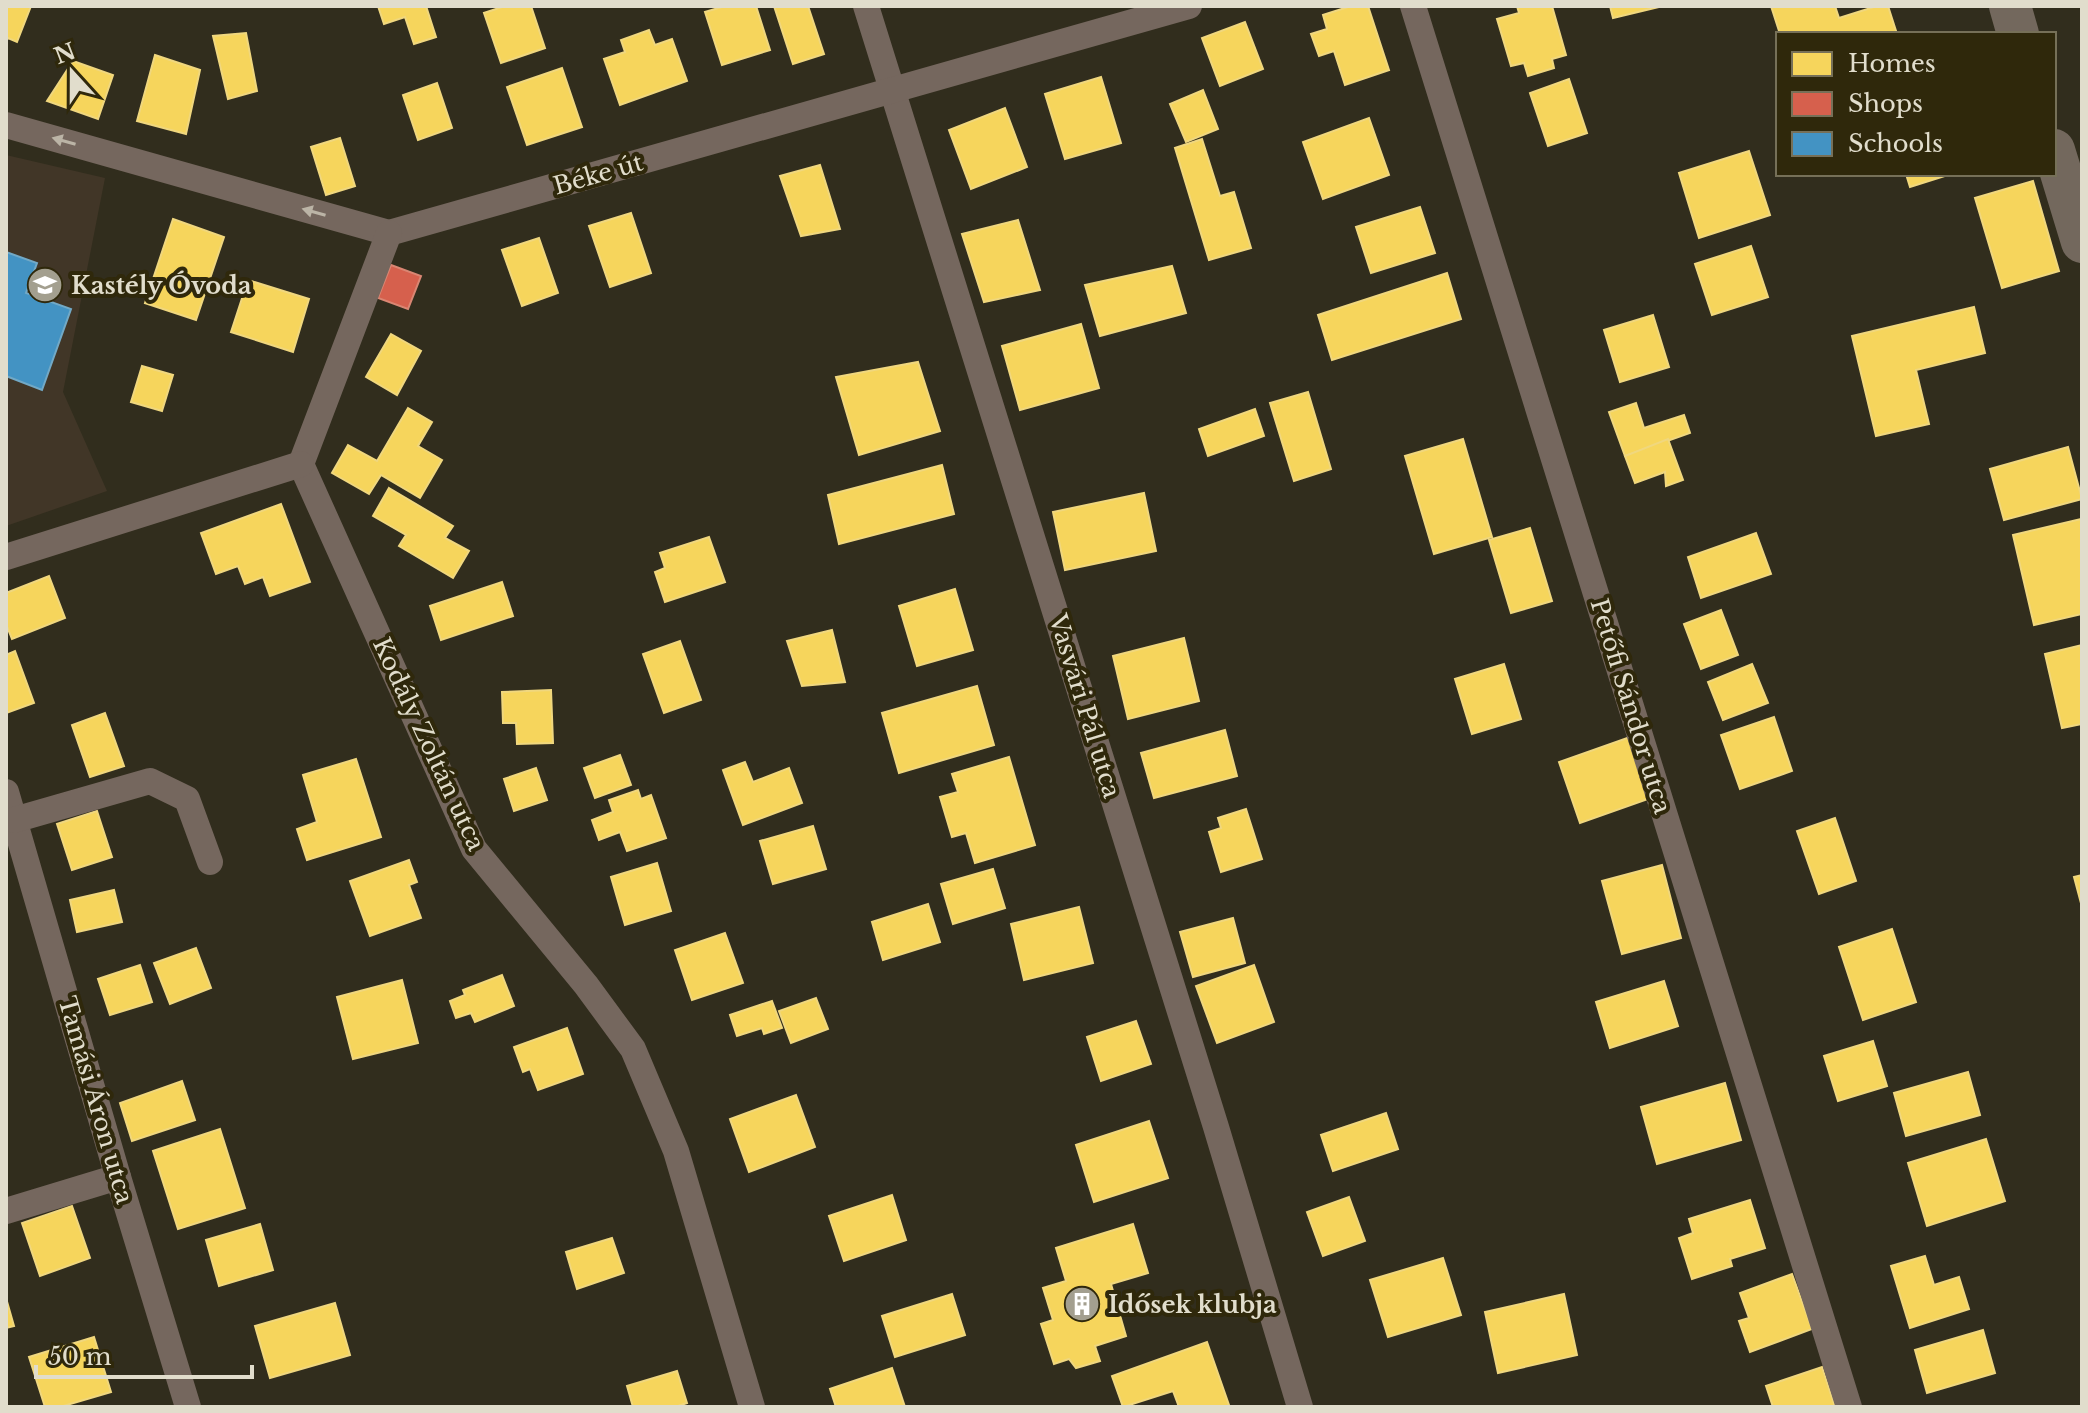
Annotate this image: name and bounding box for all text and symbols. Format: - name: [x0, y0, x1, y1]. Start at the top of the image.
- north arrow: [32, 32, 112, 112]
- legend: [1776, 32, 2056, 176]
- text: N: [51, 37, 80, 70]
- text: Homes: [1848, 49, 1936, 78]
- text: Shops: [1848, 89, 1923, 118]
- text: Schools: [1848, 129, 1943, 158]
- one-way arrow: [52, 134, 76, 147]
- street label: Béke út: [550, 147, 646, 201]
- one-way arrow: [302, 205, 326, 218]
- school or university icon: Kastély Óvoda: [26, 266, 64, 304]
- place label: Kastély Óvoda: [71, 270, 252, 300]
- street label: Petőfi Sándor utca: [1585, 595, 1678, 818]
- street label: Vasvári Pál utca: [1043, 610, 1127, 802]
- street label: Kodály Zoltán utca: [367, 633, 491, 856]
- street label: Tamási Áron utca: [53, 993, 140, 1208]
- building icon: Idősek klubja: [1063, 1285, 1101, 1323]
- place label: Idősek klubja: [1108, 1290, 1277, 1319]
- scale bar: [36, 1329, 252, 1379]
- text: 50 m: [48, 1342, 112, 1371]

